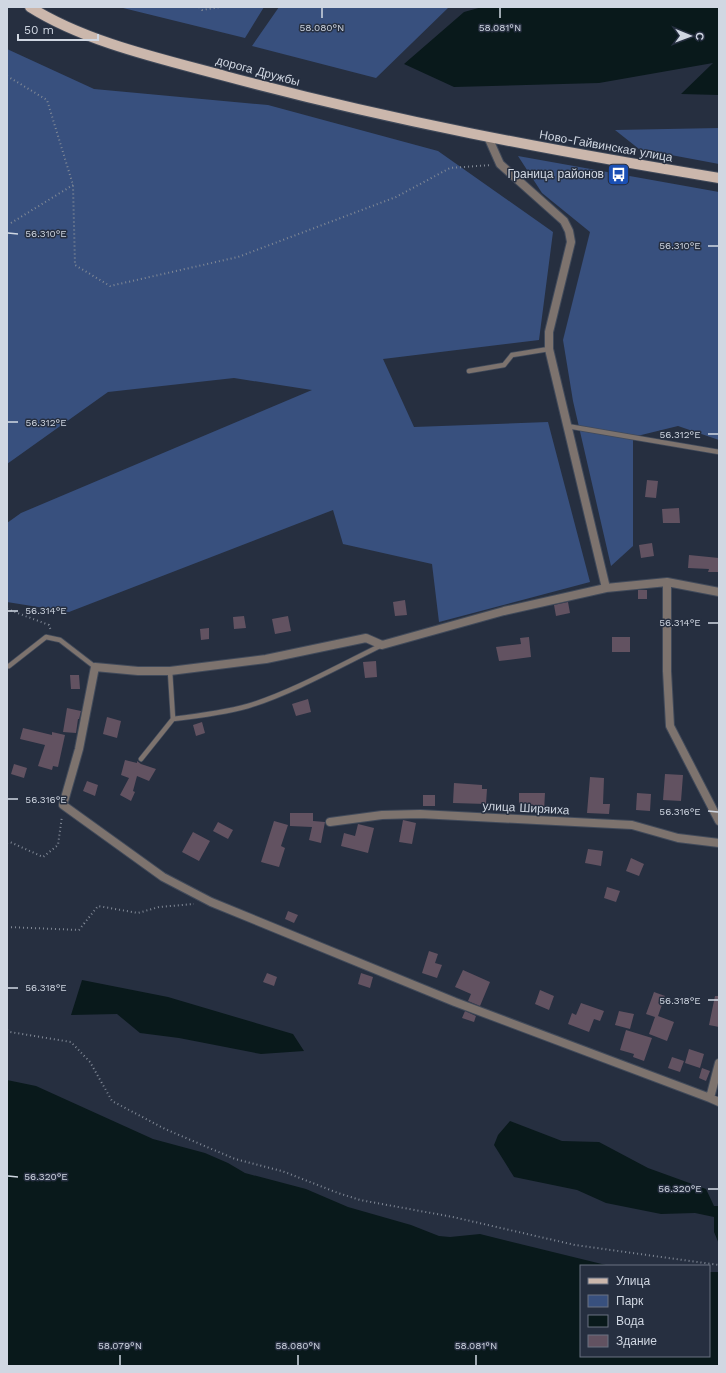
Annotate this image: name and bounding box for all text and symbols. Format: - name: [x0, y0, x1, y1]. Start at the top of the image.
- scale bar: [18, 16, 98, 42]
- north arrow: [670, 16, 710, 56]
- text: 58.080°N: [300, 22, 344, 33]
- text: 58.081°N: [479, 22, 521, 33]
- text: 50 m: [24, 23, 54, 37]
- text: С: [693, 32, 706, 40]
- street label: дорога Дружбы: [214, 53, 302, 89]
- street label: Ново-Гайвинская улица: [538, 127, 674, 165]
- bus stop icon: Граница районов: [606, 161, 632, 187]
- place label: Граница районов: [507, 167, 604, 181]
- text: 56.310°E: [25, 228, 67, 239]
- text: 56.310°E: [659, 240, 701, 251]
- text: 56.312°E: [25, 417, 67, 428]
- text: 56.312°E: [659, 429, 701, 440]
- text: 56.314°E: [25, 605, 67, 616]
- text: 56.314°E: [659, 617, 701, 628]
- text: 56.316°E: [25, 794, 67, 805]
- street label: улица Ширяиха: [482, 799, 570, 817]
- text: 56.316°E: [659, 806, 701, 817]
- text: 56.318°E: [25, 982, 67, 993]
- text: 56.318°E: [659, 995, 701, 1006]
- text: 56.320°E: [24, 1171, 68, 1182]
- text: 56.320°E: [658, 1183, 702, 1194]
- legend: [580, 1265, 710, 1357]
- text: Улица: [616, 1274, 650, 1288]
- text: Парк: [616, 1294, 644, 1308]
- text: Вода: [616, 1314, 644, 1328]
- text: Здание: [616, 1334, 657, 1348]
- text: 58.079°N: [98, 1340, 142, 1351]
- text: 58.080°N: [276, 1340, 320, 1351]
- text: 58.081°N: [455, 1340, 497, 1351]

